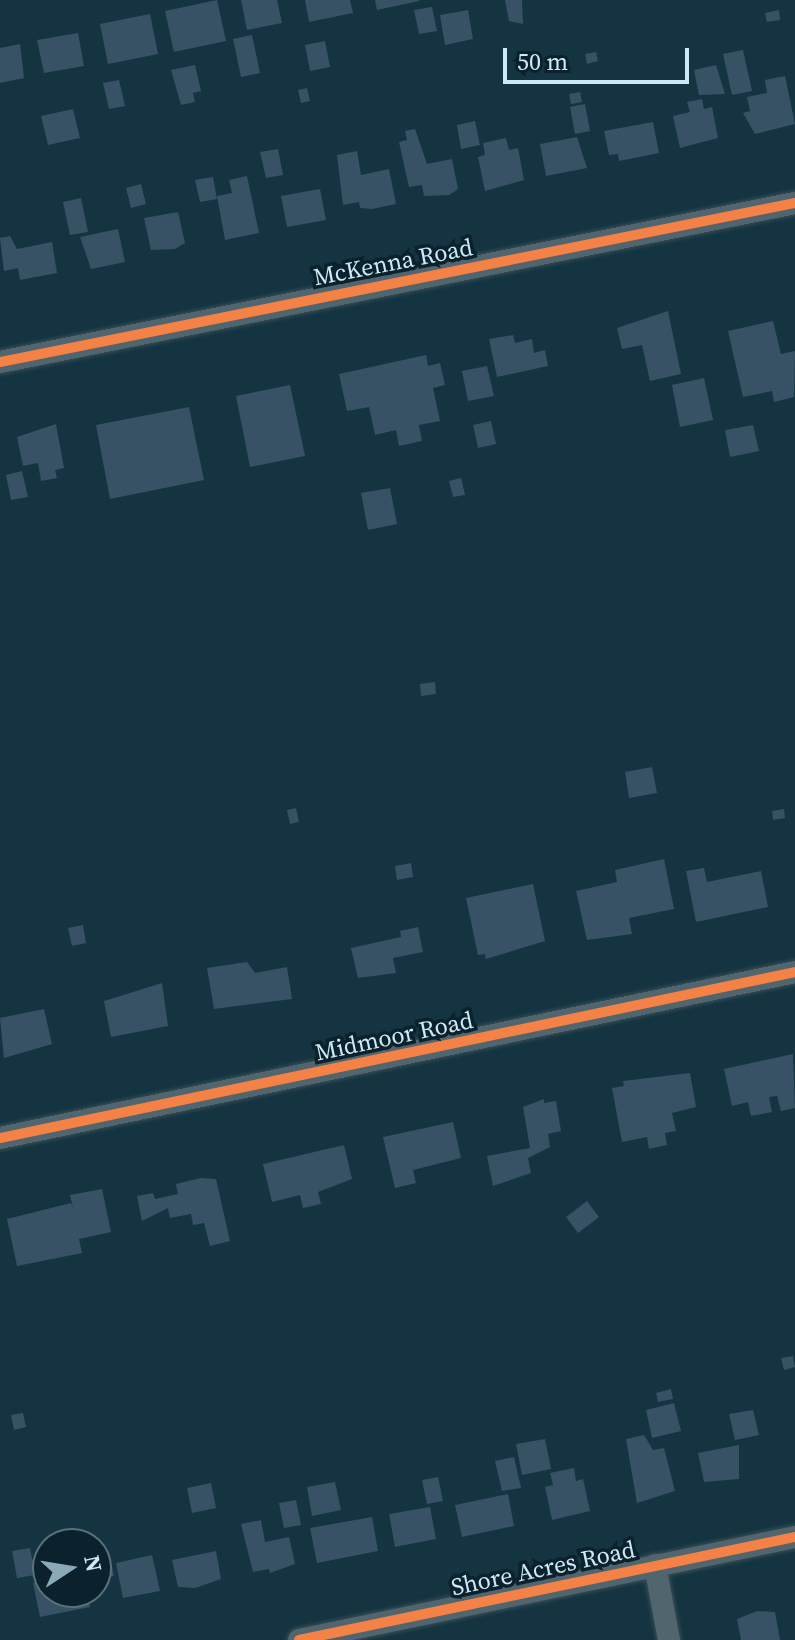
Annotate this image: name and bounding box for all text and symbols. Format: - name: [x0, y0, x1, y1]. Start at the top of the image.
- scale bar: [507, 32, 693, 82]
- text: 50 m: [517, 45, 568, 78]
- street label: McKenna Road: [311, 232, 475, 292]
- street label: Midmoor Road: [313, 1005, 475, 1067]
- north arrow: [32, 1528, 112, 1608]
- street label: Shore Acres Road: [448, 1534, 638, 1602]
- text: N: [77, 1552, 110, 1574]

